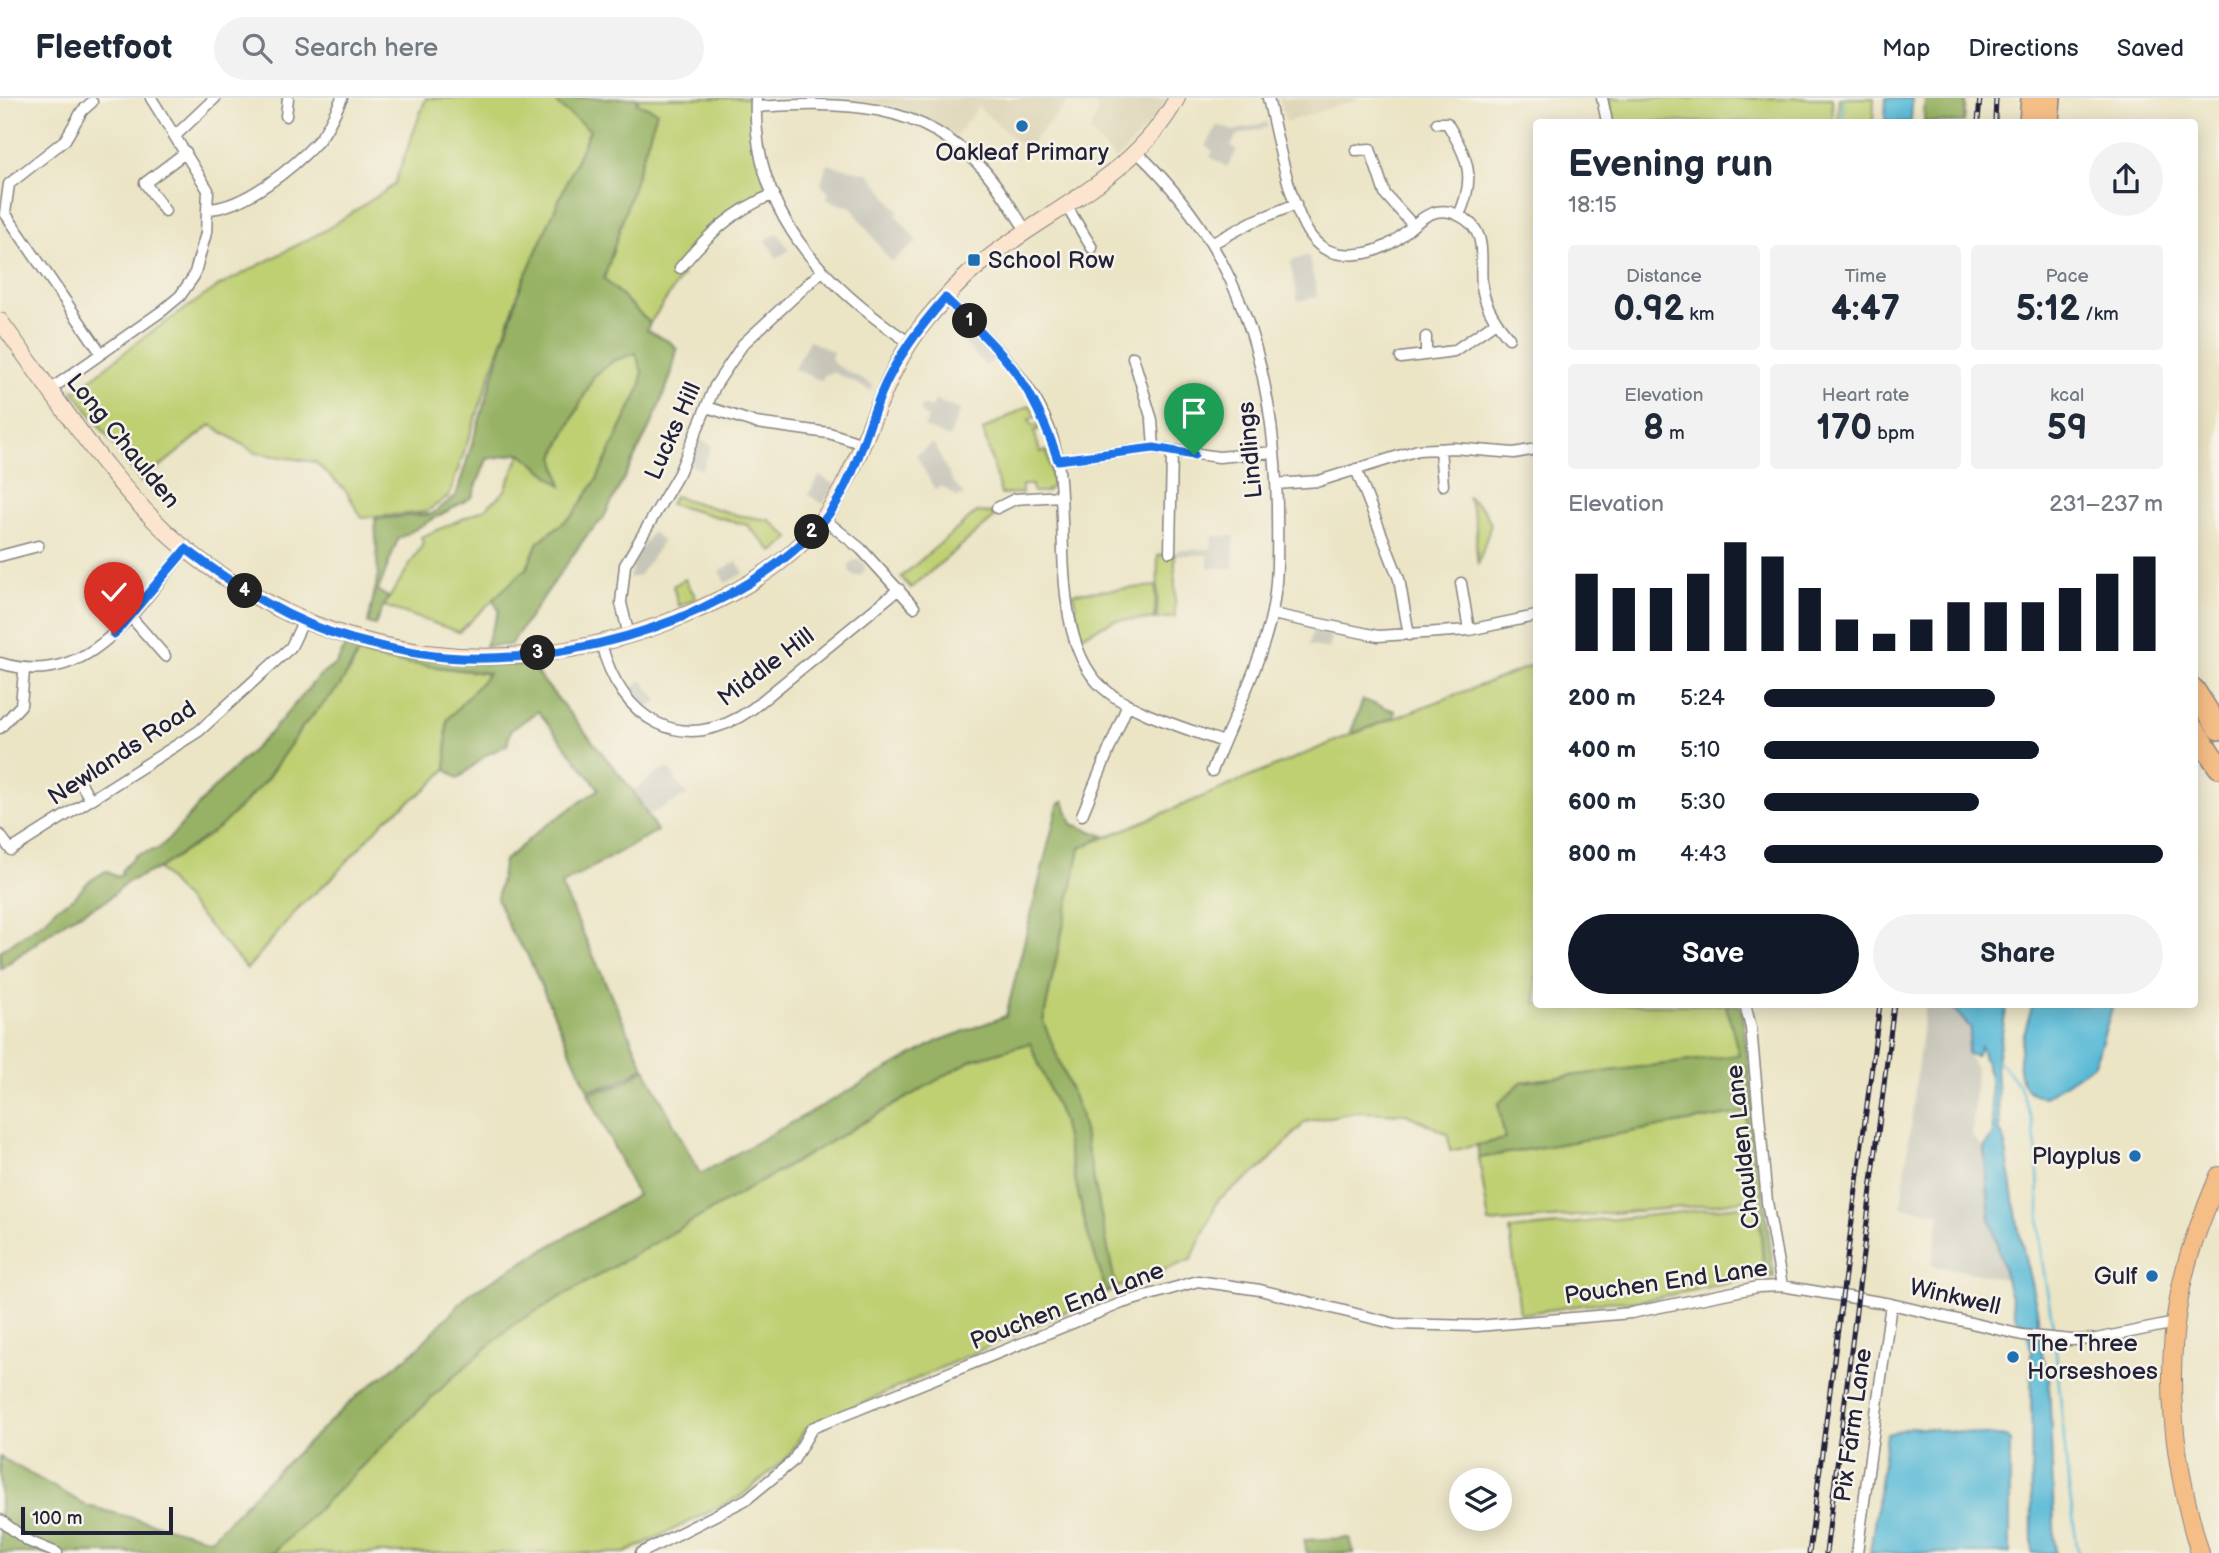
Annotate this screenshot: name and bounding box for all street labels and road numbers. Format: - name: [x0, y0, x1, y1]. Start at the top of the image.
- street label: Long Chaulden: [60, 368, 186, 514]
- street label: Lucks Hill: [639, 378, 707, 484]
- street label: Lindlings: [1231, 400, 1269, 500]
- street label: Middle Hill: [712, 621, 820, 713]
- street label: Newlands Road: [42, 694, 202, 812]
- street label: Chaulden Lane: [1720, 1063, 1766, 1231]
- street label: Pouchen End Lane: [1562, 1253, 1770, 1311]
- street label: Pouchen End Lane: [966, 1256, 1168, 1356]
- street label: Winkwell: [1907, 1272, 2003, 1322]
- street label: Pix Farm Lane: [1828, 1346, 1878, 1504]

